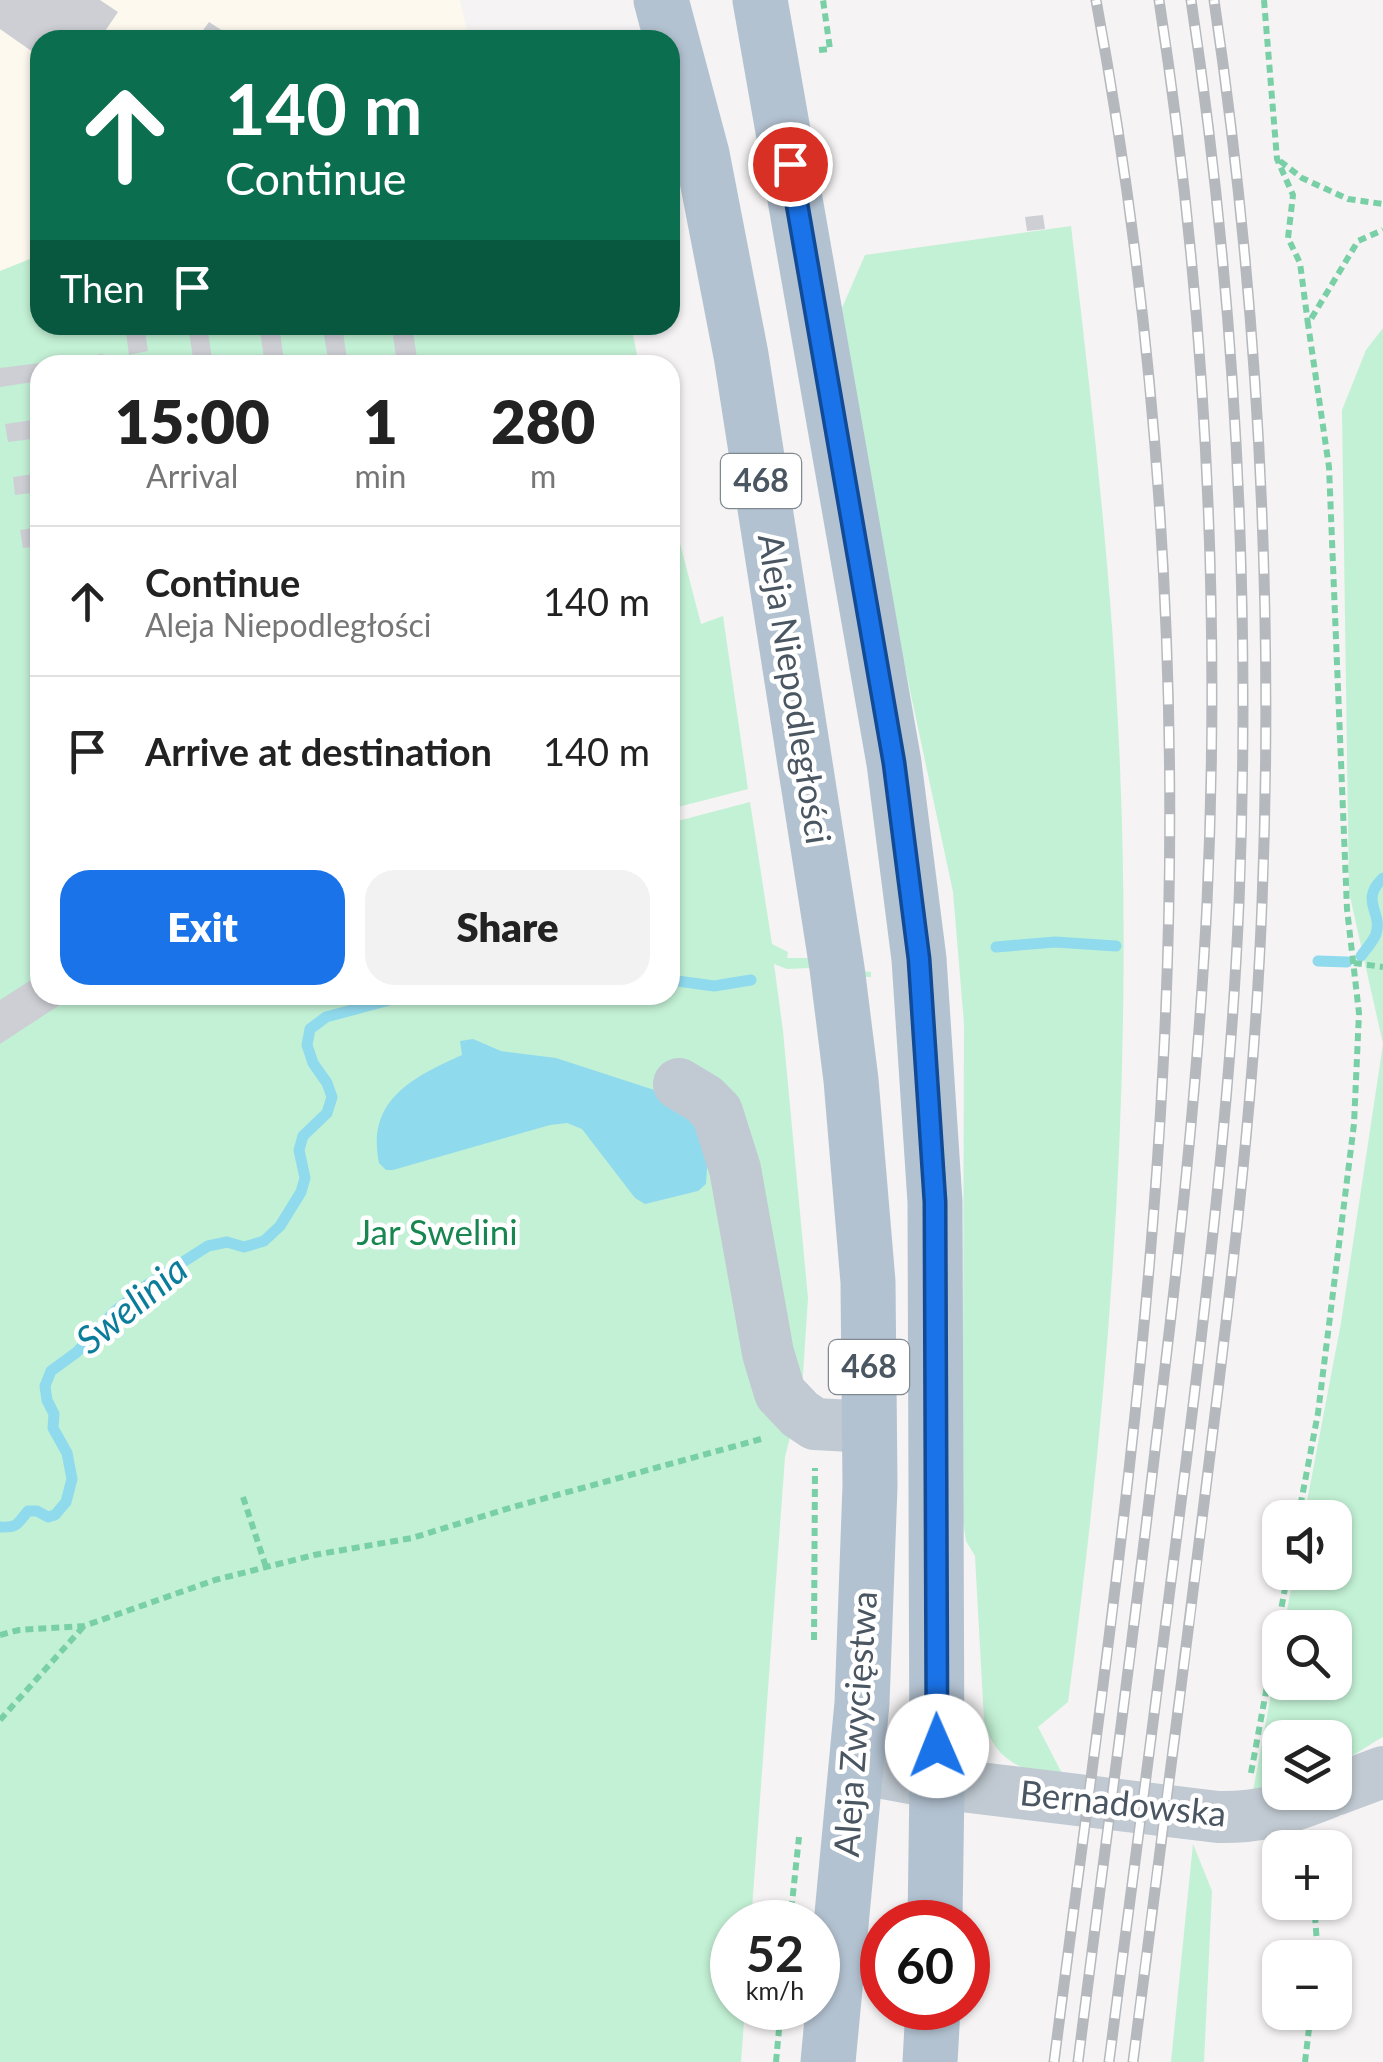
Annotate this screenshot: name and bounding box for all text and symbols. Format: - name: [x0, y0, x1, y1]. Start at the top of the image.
- text: 140 m: [225, 66, 422, 150]
- icon: ahead: [60, 70, 190, 200]
- pin: [748, 122, 833, 207]
- icon: arrive: [763, 137, 818, 192]
- text: Continue: [225, 151, 407, 205]
- icon: arrive: [165, 260, 220, 315]
- text: Then: [60, 265, 145, 311]
- text: 15:00: [115, 385, 270, 457]
- text: 1: [363, 385, 398, 457]
- text: 280: [491, 385, 595, 457]
- road number: 468: [721, 454, 801, 508]
- text: Arrival: [146, 456, 238, 495]
- text: min: [354, 456, 406, 495]
- text: m: [530, 456, 556, 495]
- street label: Aleja Niepodległości: [751, 531, 841, 847]
- text: Continue: [145, 559, 300, 605]
- icon: ahead: [60, 574, 115, 629]
- text: 140 m: [543, 578, 650, 624]
- text: Aleja Niepodległości: [145, 605, 432, 644]
- icon: arrive: [60, 724, 115, 779]
- text: Arrive at destination: [145, 728, 492, 774]
- text: 140 m: [543, 728, 650, 774]
- button: Exit: [60, 870, 345, 985]
- button: Share: [365, 870, 650, 985]
- park label: Jar Swelini: [356, 1210, 518, 1252]
- water label: Swelinia: [66, 1245, 196, 1362]
- road number: 468: [829, 1340, 909, 1394]
- map controls: [1262, 1500, 1352, 2030]
- button: sound: [1262, 1500, 1352, 1590]
- street label: Aleja Zwycięstwa: [824, 1590, 884, 1858]
- button: search: [1262, 1610, 1352, 1700]
- position arrow: [885, 1694, 989, 1798]
- button: layers: [1262, 1720, 1352, 1810]
- street label: Bernadowska: [1018, 1770, 1229, 1834]
- button: +: [1262, 1830, 1352, 1920]
- speed limit sign: 60: [860, 1900, 990, 2030]
- text: 52: [746, 1923, 804, 1983]
- button: −: [1262, 1940, 1352, 2030]
- text: km/h: [746, 1975, 804, 2005]

